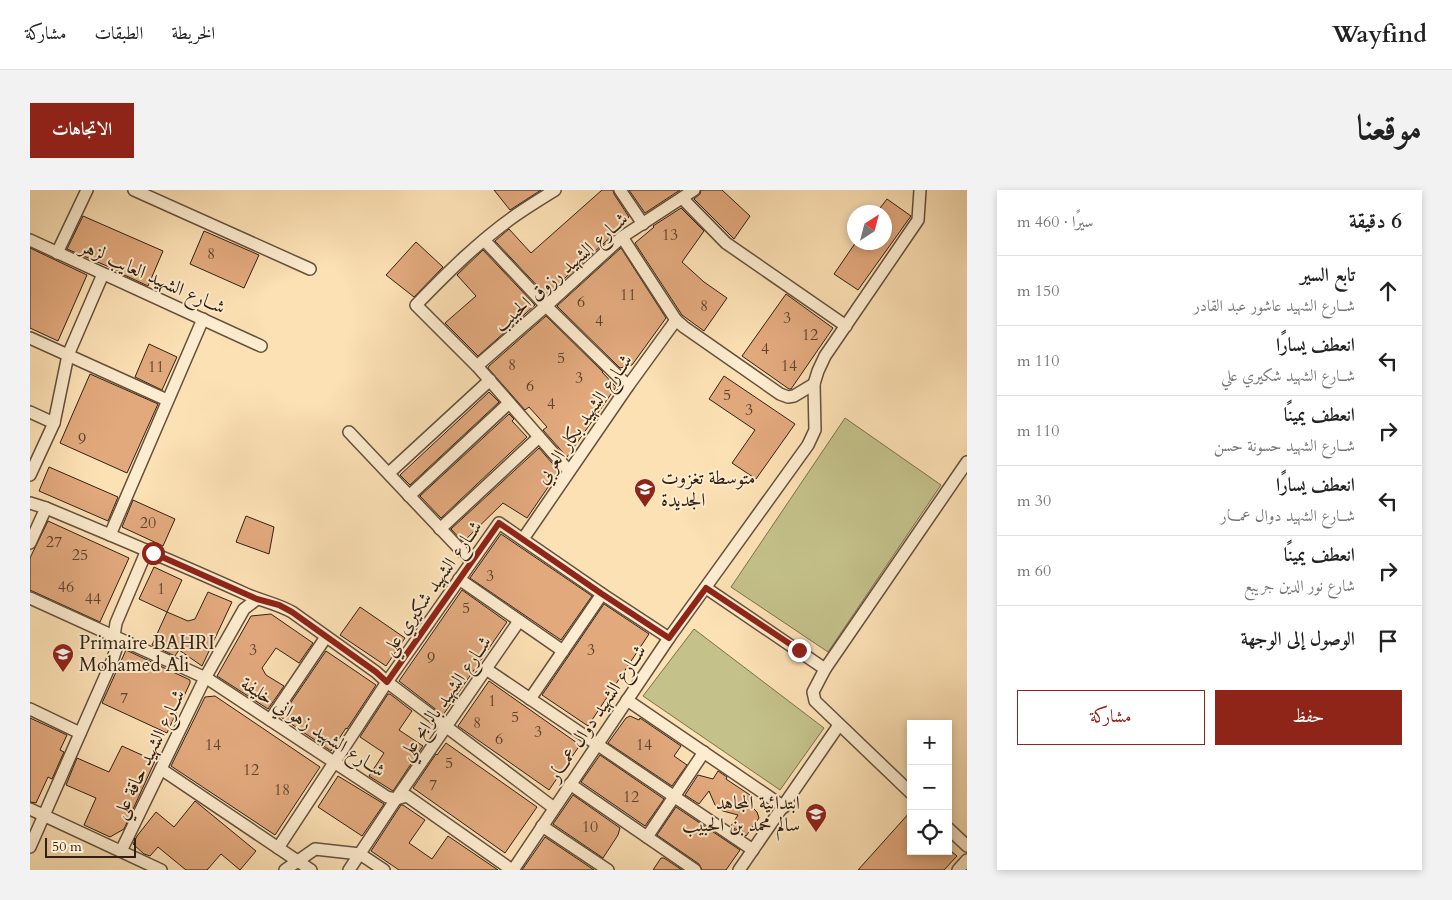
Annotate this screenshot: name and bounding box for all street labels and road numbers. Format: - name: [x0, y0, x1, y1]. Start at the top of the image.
- street label: شــارع الشهيد رزوق الحبيب: [488, 206, 635, 339]
- street label: شــارع الشهيد العايب لزهر: [74, 233, 230, 322]
- street label: شــارع الشهيد بكار العربي: [529, 349, 640, 491]
- street label: شــارع الشهيد شكيري علي: [376, 515, 492, 664]
- street label: شــارع الشهيد بالرابح علي: [392, 631, 502, 768]
- street label: شــارع الشهيد دوال عمـــار: [540, 639, 654, 789]
- street label: شــارع الشهيد زهواني خليفة: [235, 671, 390, 785]
- street label: شــارع الشهيد حاقة علي: [106, 685, 196, 825]

